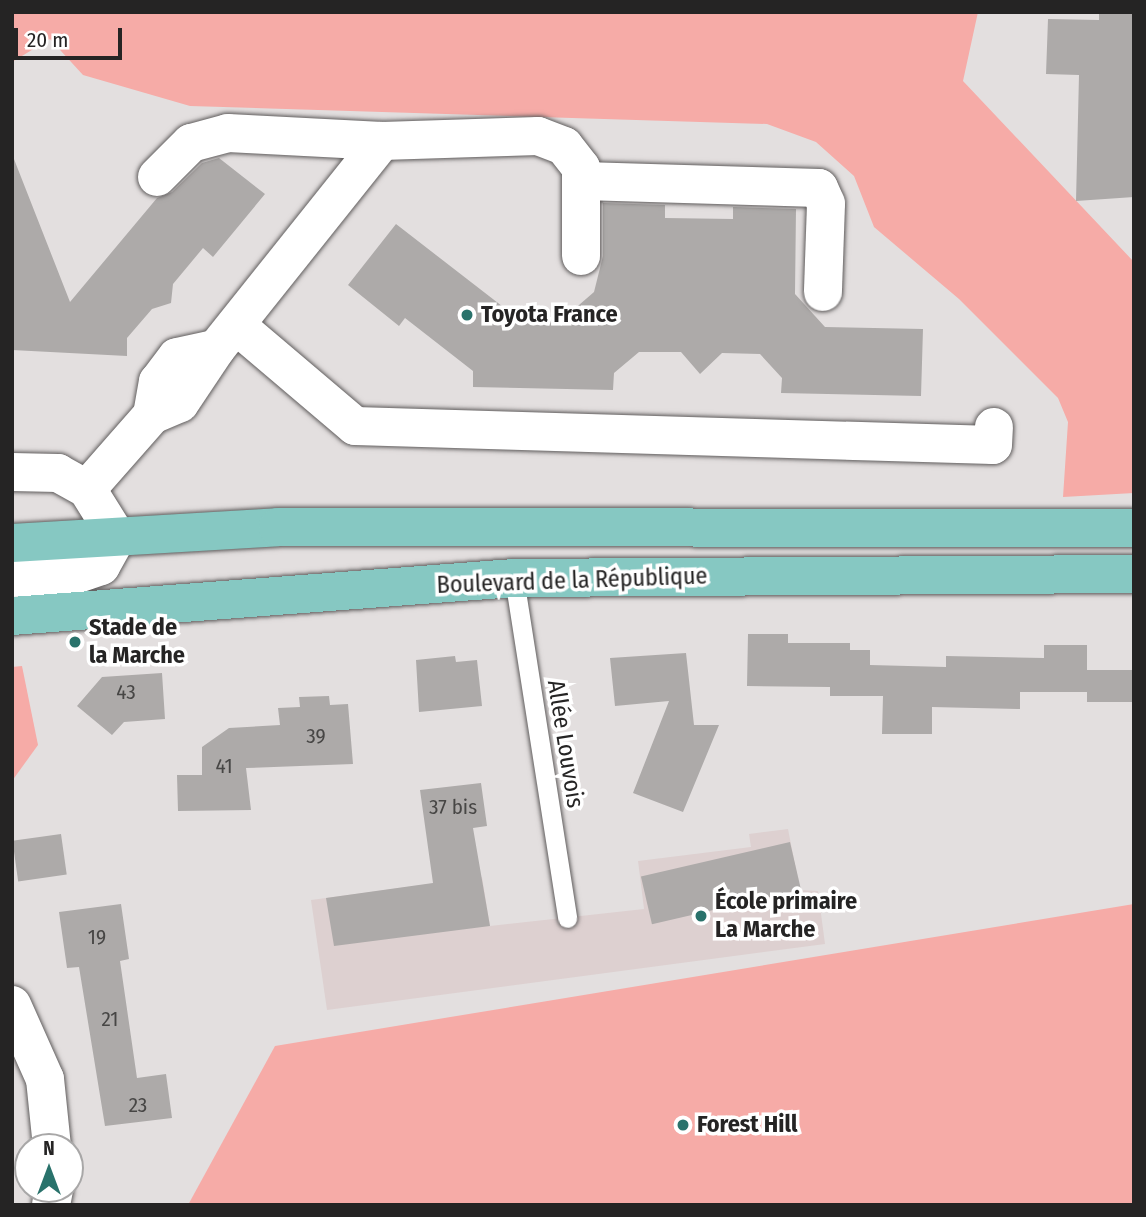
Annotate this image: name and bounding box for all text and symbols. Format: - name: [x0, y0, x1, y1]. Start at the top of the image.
- scale bar: [18, 14, 126, 58]
- text: 20 m: [27, 27, 68, 53]
- place label: Toyota France: [481, 301, 618, 329]
- marker: Toyota France: [459, 307, 475, 323]
- street label: Boulevard de la République: [436, 562, 708, 600]
- place label: Stade de la Marche: [89, 614, 185, 670]
- marker: Stade de la Marche: [67, 634, 83, 650]
- street label: Allée Louvois: [541, 678, 589, 810]
- house number: 43: [116, 679, 136, 705]
- house number: 39: [306, 723, 326, 749]
- house number: 41: [215, 753, 233, 779]
- house number: 37 bis: [429, 794, 477, 820]
- place label: École primaire La Marche: [715, 888, 857, 944]
- marker: École primaire La Marche: [693, 908, 709, 924]
- house number: 19: [88, 924, 106, 950]
- house number: 21: [102, 1006, 118, 1032]
- house number: 23: [129, 1092, 147, 1118]
- place label: Forest Hill: [697, 1111, 798, 1139]
- marker: Forest Hill: [675, 1117, 691, 1133]
- north arrow: [14, 1133, 84, 1203]
- text: N: [43, 1137, 55, 1160]

